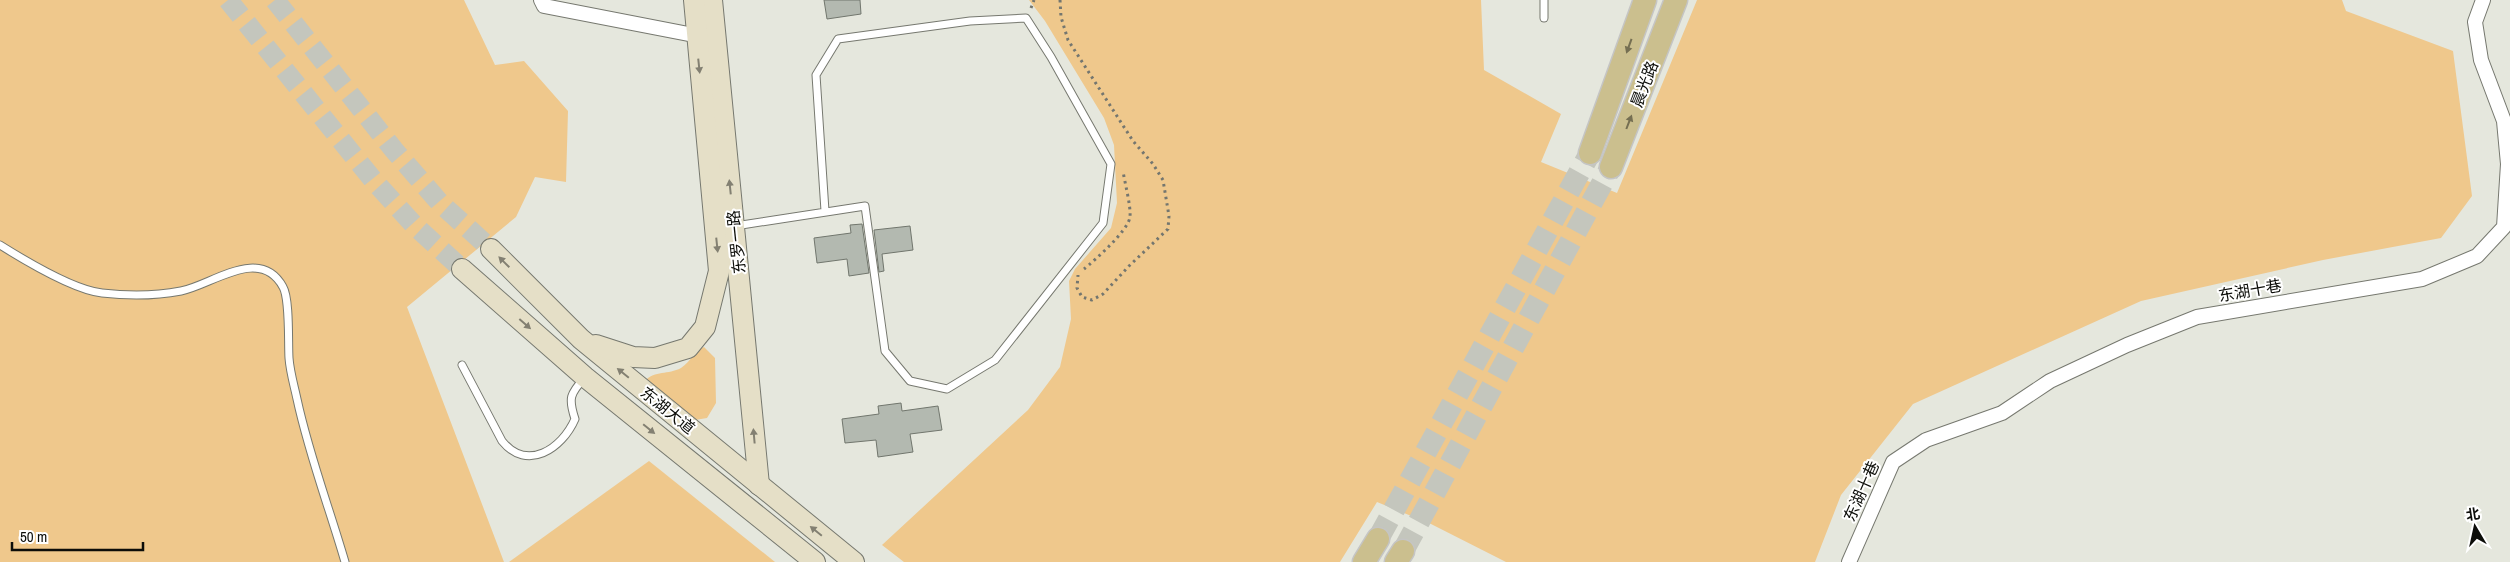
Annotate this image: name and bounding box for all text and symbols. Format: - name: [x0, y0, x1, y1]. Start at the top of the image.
- one-way arrow: [1625, 39, 1633, 54]
- one-way arrow: [696, 58, 704, 74]
- street label: 晨光路: [1625, 58, 1663, 110]
- one-way arrow: [1625, 114, 1633, 129]
- one-way arrow: [726, 179, 734, 195]
- street label: 东罗一路: [722, 209, 750, 275]
- one-way arrow: [713, 237, 721, 253]
- one-way arrow: [499, 256, 511, 268]
- street label: 东湖十巷: [2217, 274, 2283, 306]
- one-way arrow: [519, 319, 532, 330]
- one-way arrow: [617, 368, 630, 379]
- street label: 东湖大道: [636, 381, 700, 439]
- one-way arrow: [643, 424, 656, 435]
- one-way arrow: [750, 428, 758, 444]
- street label: 东湖十巷: [1838, 457, 1884, 525]
- north arrow: [2450, 502, 2500, 552]
- text: 北: [2465, 504, 2481, 524]
- scale bar: [12, 520, 144, 552]
- text: 50 m: [20, 526, 47, 547]
- one-way arrow: [810, 526, 823, 537]

